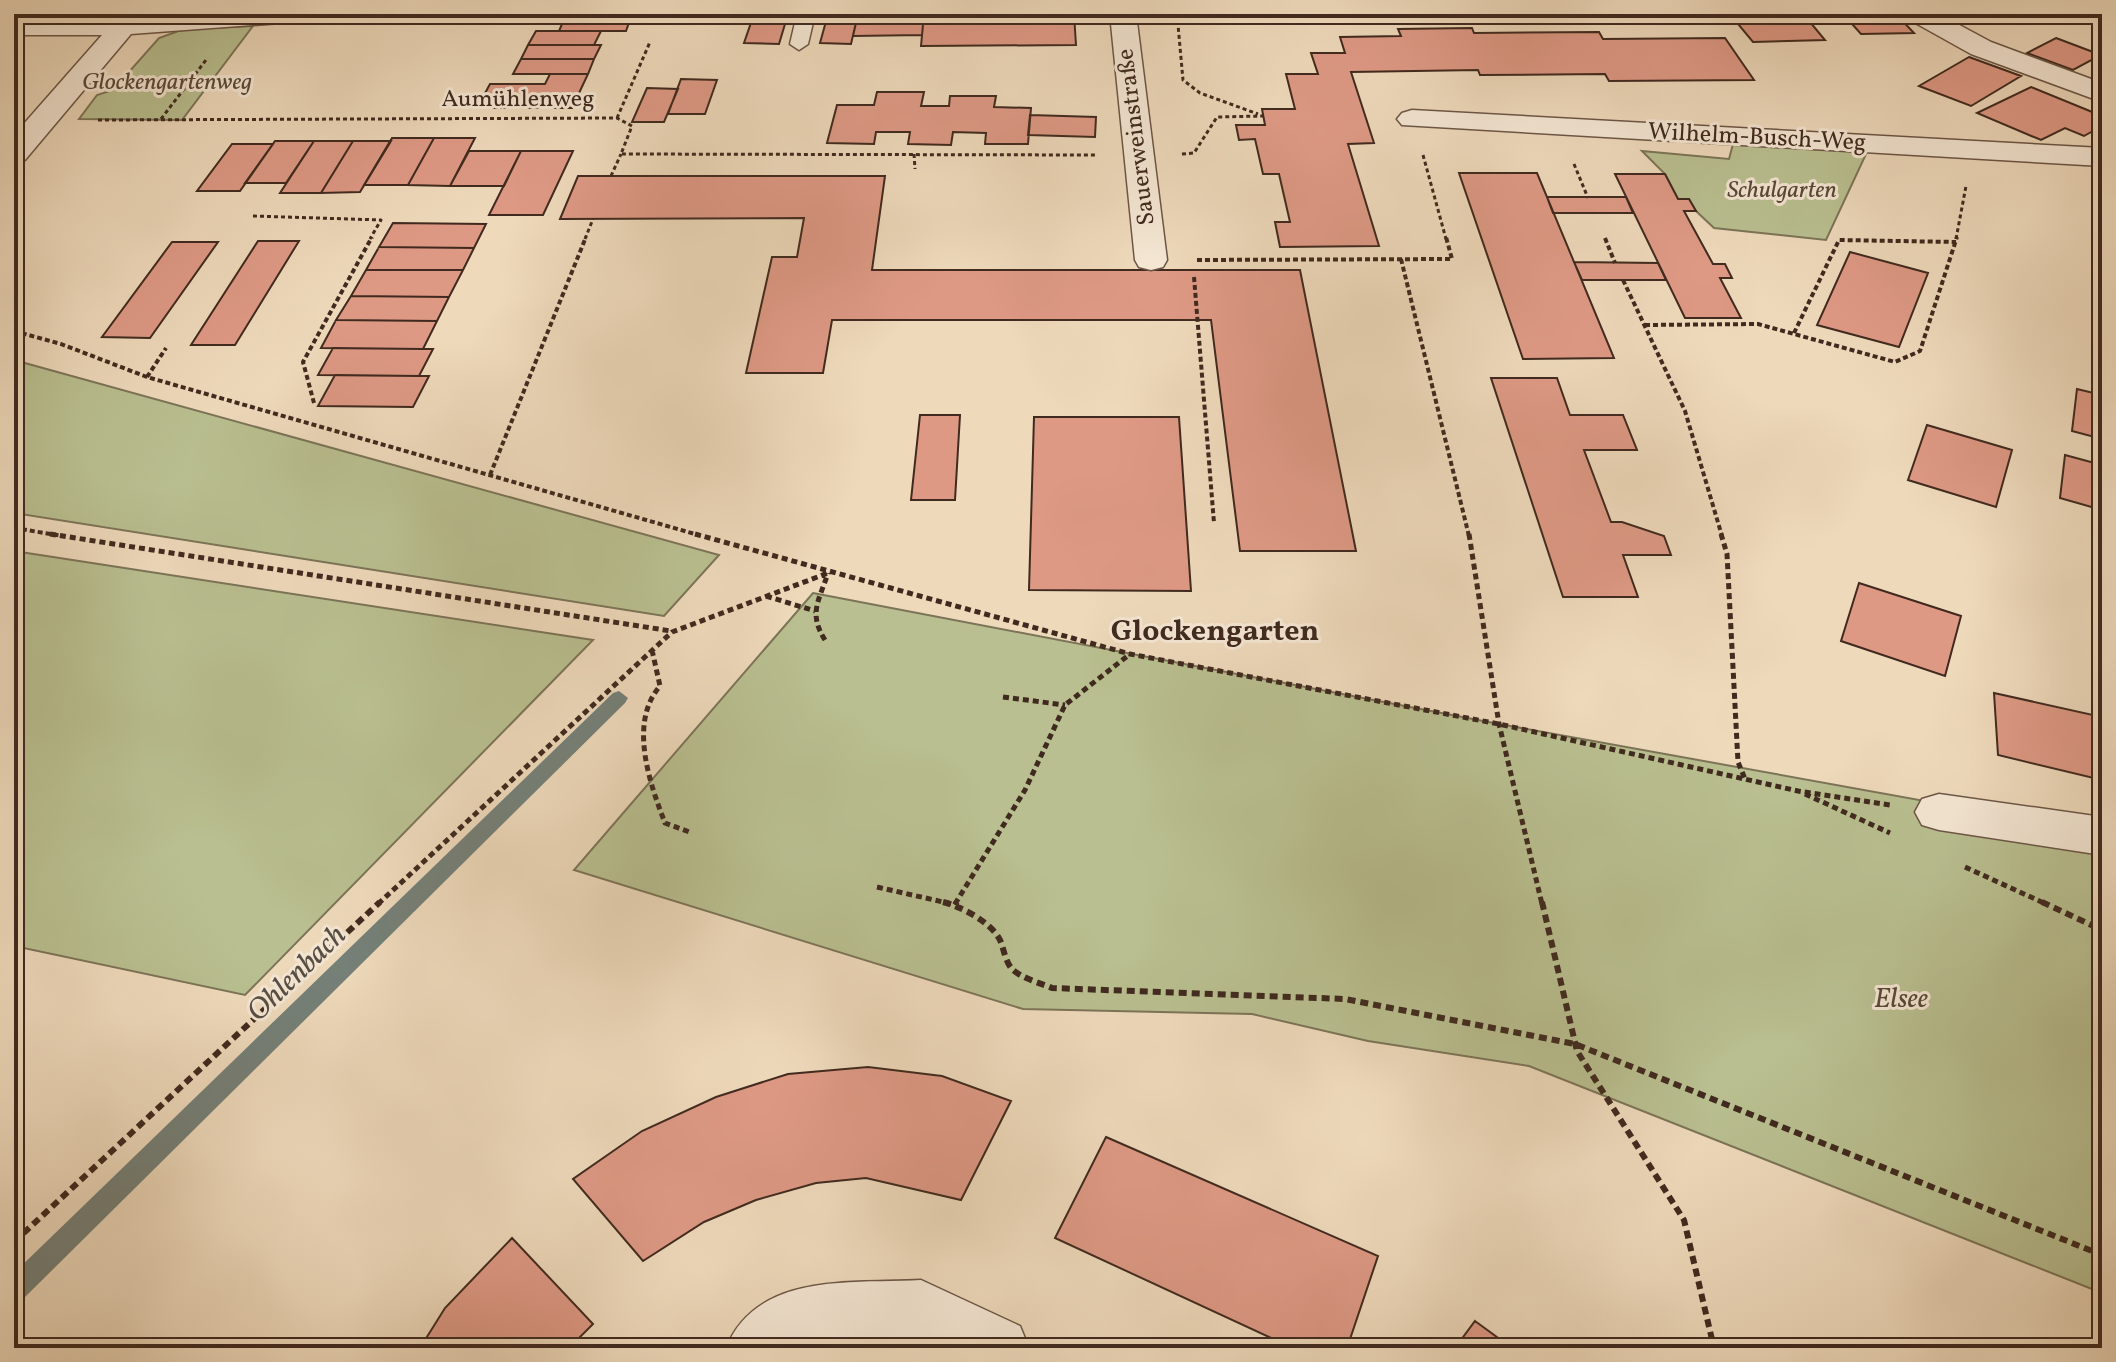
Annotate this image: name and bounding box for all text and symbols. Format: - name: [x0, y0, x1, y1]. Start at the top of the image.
- street label: Sauerweinstraße: [1109, 47, 1165, 227]
- park label: Glockengartenweg: [82, 66, 252, 100]
- street label: Aumühlenweg: [442, 83, 594, 117]
- street label: Wilhelm-Busch-Weg: [1647, 115, 1867, 161]
- park label: Schulgarten: [1727, 174, 1837, 208]
- district label: Glockengarten: [1111, 611, 1319, 653]
- water label: Ohlenbach: [238, 916, 356, 1032]
- park label: Elsee: [1874, 980, 1928, 1019]

